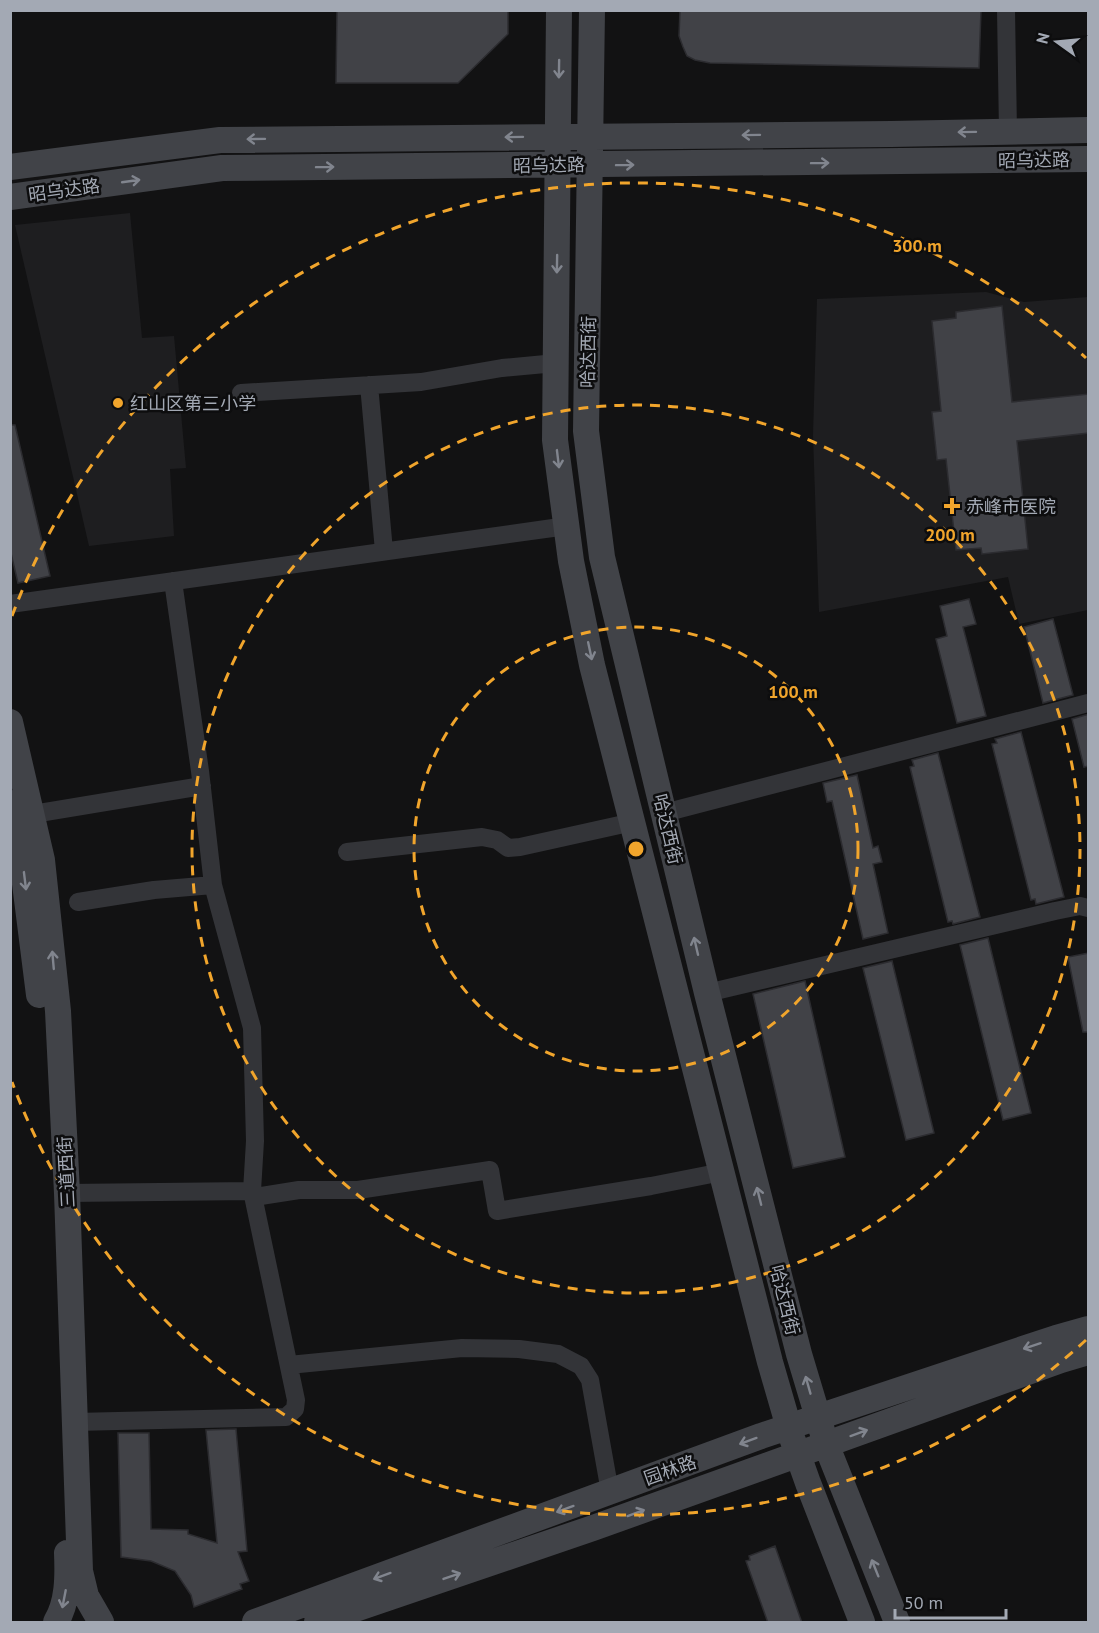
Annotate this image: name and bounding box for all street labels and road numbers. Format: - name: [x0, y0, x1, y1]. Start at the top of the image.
- street label: 昭乌达路: [998, 148, 1070, 172]
- street label: 昭乌达路: [513, 153, 585, 177]
- street label: 昭乌达路: [27, 174, 101, 206]
- street label: 哈达西街: [576, 316, 600, 388]
- street label: 哈达西街: [649, 791, 687, 867]
- street label: 三道西街: [53, 1135, 79, 1209]
- street label: 哈达西街: [765, 1262, 805, 1338]
- street label: 园林路: [641, 1450, 699, 1490]

